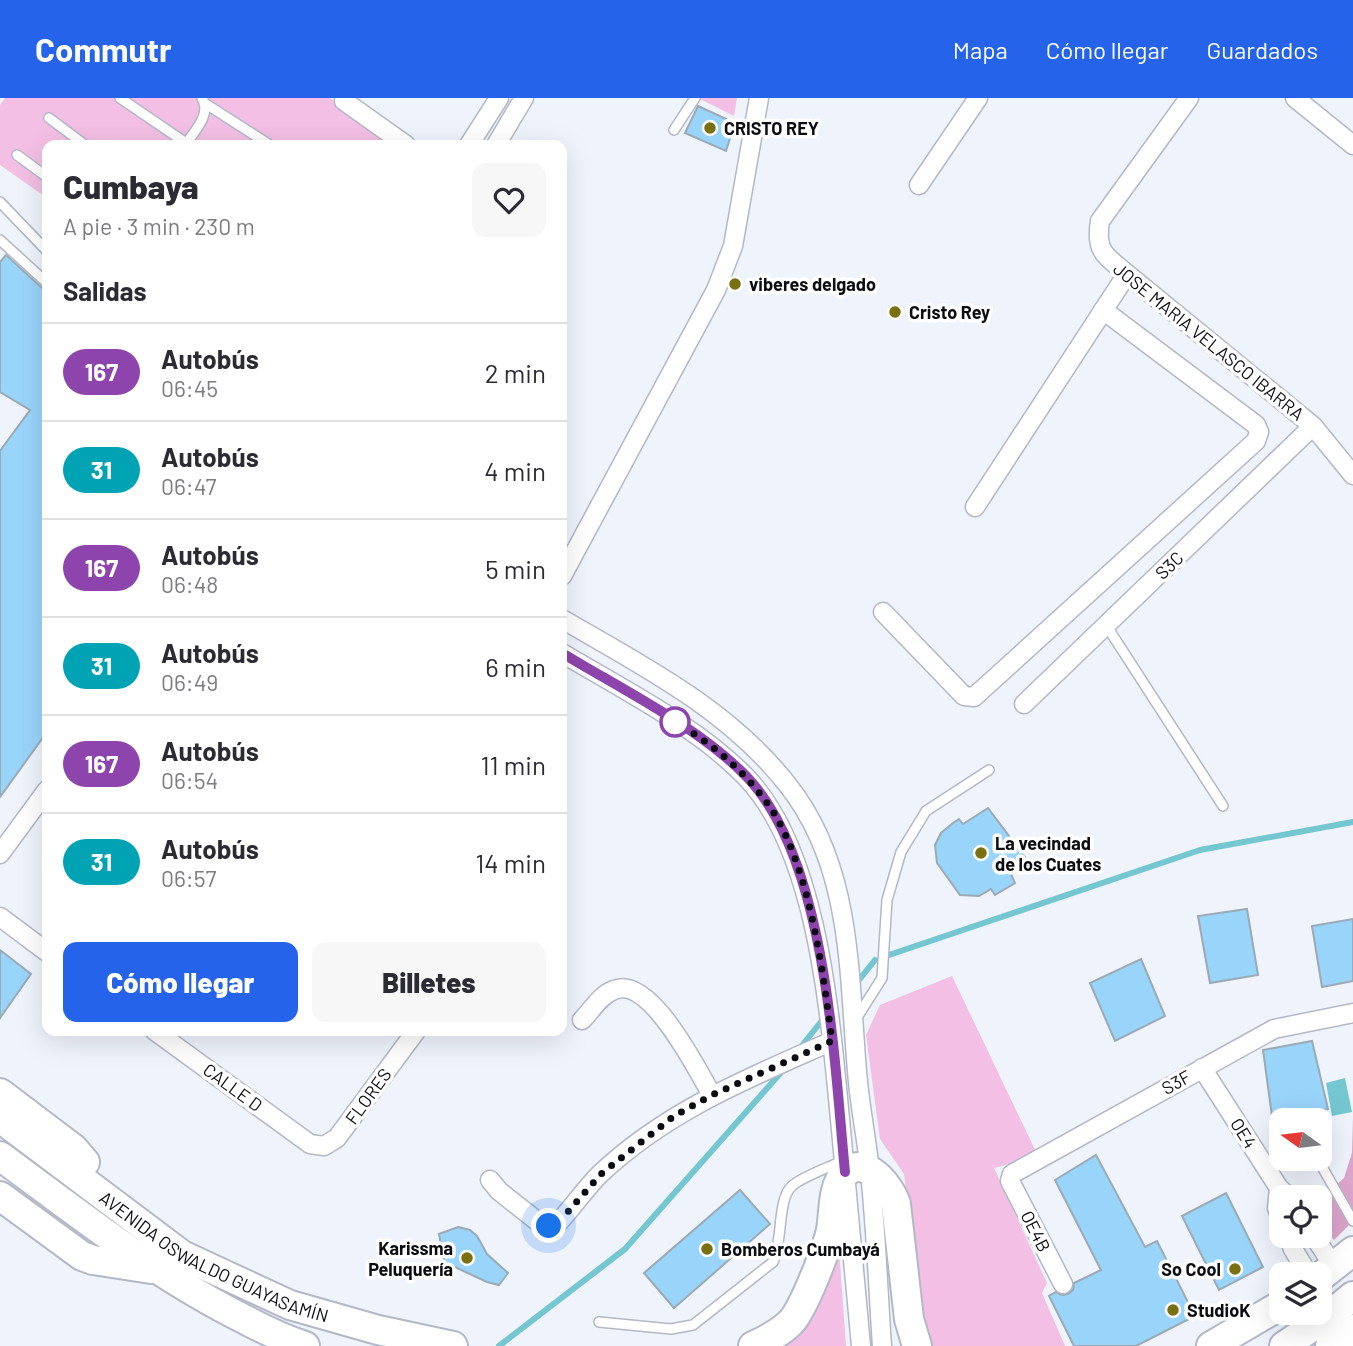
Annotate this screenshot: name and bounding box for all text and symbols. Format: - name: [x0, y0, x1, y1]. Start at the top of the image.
- text: Commutr: [35, 29, 172, 69]
- text: Mapa: [953, 35, 1008, 64]
- text: Cómo llegar: [1046, 35, 1168, 64]
- text: Guardados: [1206, 35, 1318, 64]
- place label: CRISTO REY: [724, 117, 819, 139]
- marker: CRISTO REY: [702, 120, 718, 136]
- button: heart: [472, 163, 546, 237]
- text: Cumbaya: [63, 166, 199, 206]
- text: A pie · 3 min · 230 m: [63, 212, 255, 240]
- street label: JOSE MARIA VELASCO IBARRA: [1109, 257, 1309, 425]
- place label: viberes delgado: [749, 273, 876, 295]
- text: Salidas: [63, 275, 147, 306]
- marker: viberes delgado: [727, 276, 743, 292]
- place label: Cristo Rey: [909, 301, 990, 323]
- marker: Cristo Rey: [887, 304, 903, 320]
- text: Autobús: [161, 343, 259, 374]
- text: 167: [85, 357, 118, 386]
- text: 2 min: [485, 357, 546, 388]
- text: 06:45: [161, 374, 218, 402]
- text: Autobús: [161, 441, 259, 472]
- text: 31: [91, 455, 112, 484]
- text: 4 min: [484, 455, 546, 486]
- text: 06:47: [161, 472, 217, 500]
- text: Autobús: [161, 539, 259, 570]
- street label: S3C: [1150, 546, 1188, 584]
- text: 167: [85, 553, 118, 582]
- text: 5 min: [485, 553, 546, 584]
- text: 06:48: [161, 570, 218, 598]
- text: Autobús: [161, 637, 259, 668]
- text: 31: [91, 651, 112, 680]
- text: 6 min: [485, 651, 546, 682]
- text: 06:49: [161, 668, 218, 696]
- unlabelled marker: [660, 707, 690, 737]
- text: Autobús: [161, 735, 259, 766]
- text: 167: [85, 749, 118, 778]
- text: 11 min: [480, 749, 546, 780]
- text: 06:54: [161, 766, 218, 794]
- place label: La vecindad de los Cuates: [995, 832, 1101, 875]
- text: Autobús: [161, 833, 259, 864]
- marker: La vecindad de los Cuates: [973, 845, 989, 861]
- text: 31: [91, 847, 112, 876]
- text: 14 min: [475, 847, 546, 878]
- text: 06:57: [161, 864, 216, 892]
- button: Cómo llegar: [63, 942, 298, 1022]
- button: Billetes: [312, 942, 546, 1022]
- street label: CALLE D: [199, 1058, 267, 1116]
- street label: FLORES: [340, 1064, 396, 1128]
- street label: S3F: [1158, 1065, 1194, 1099]
- north arrow: [1269, 1108, 1332, 1171]
- map controls: [1269, 1108, 1332, 1325]
- street label: OE4: [1226, 1114, 1262, 1152]
- button: locate: [1269, 1185, 1332, 1248]
- street label: AVENIDA OSWALDO GUAYASAMÍN: [95, 1186, 331, 1326]
- street label: OE4B: [1016, 1207, 1056, 1255]
- your location: [531, 1208, 566, 1243]
- place label: Karissma Peluquería: [368, 1237, 453, 1280]
- place label: Bomberos Cumbayá: [721, 1238, 880, 1260]
- marker: Bomberos Cumbayá: [699, 1241, 715, 1257]
- marker: Karissma Peluquería: [459, 1250, 475, 1266]
- place label: So Cool: [1161, 1258, 1221, 1280]
- marker: So Cool: [1227, 1261, 1243, 1277]
- button: layers: [1269, 1262, 1332, 1325]
- place label: StudioK: [1187, 1299, 1250, 1321]
- marker: StudioK: [1165, 1302, 1181, 1318]

